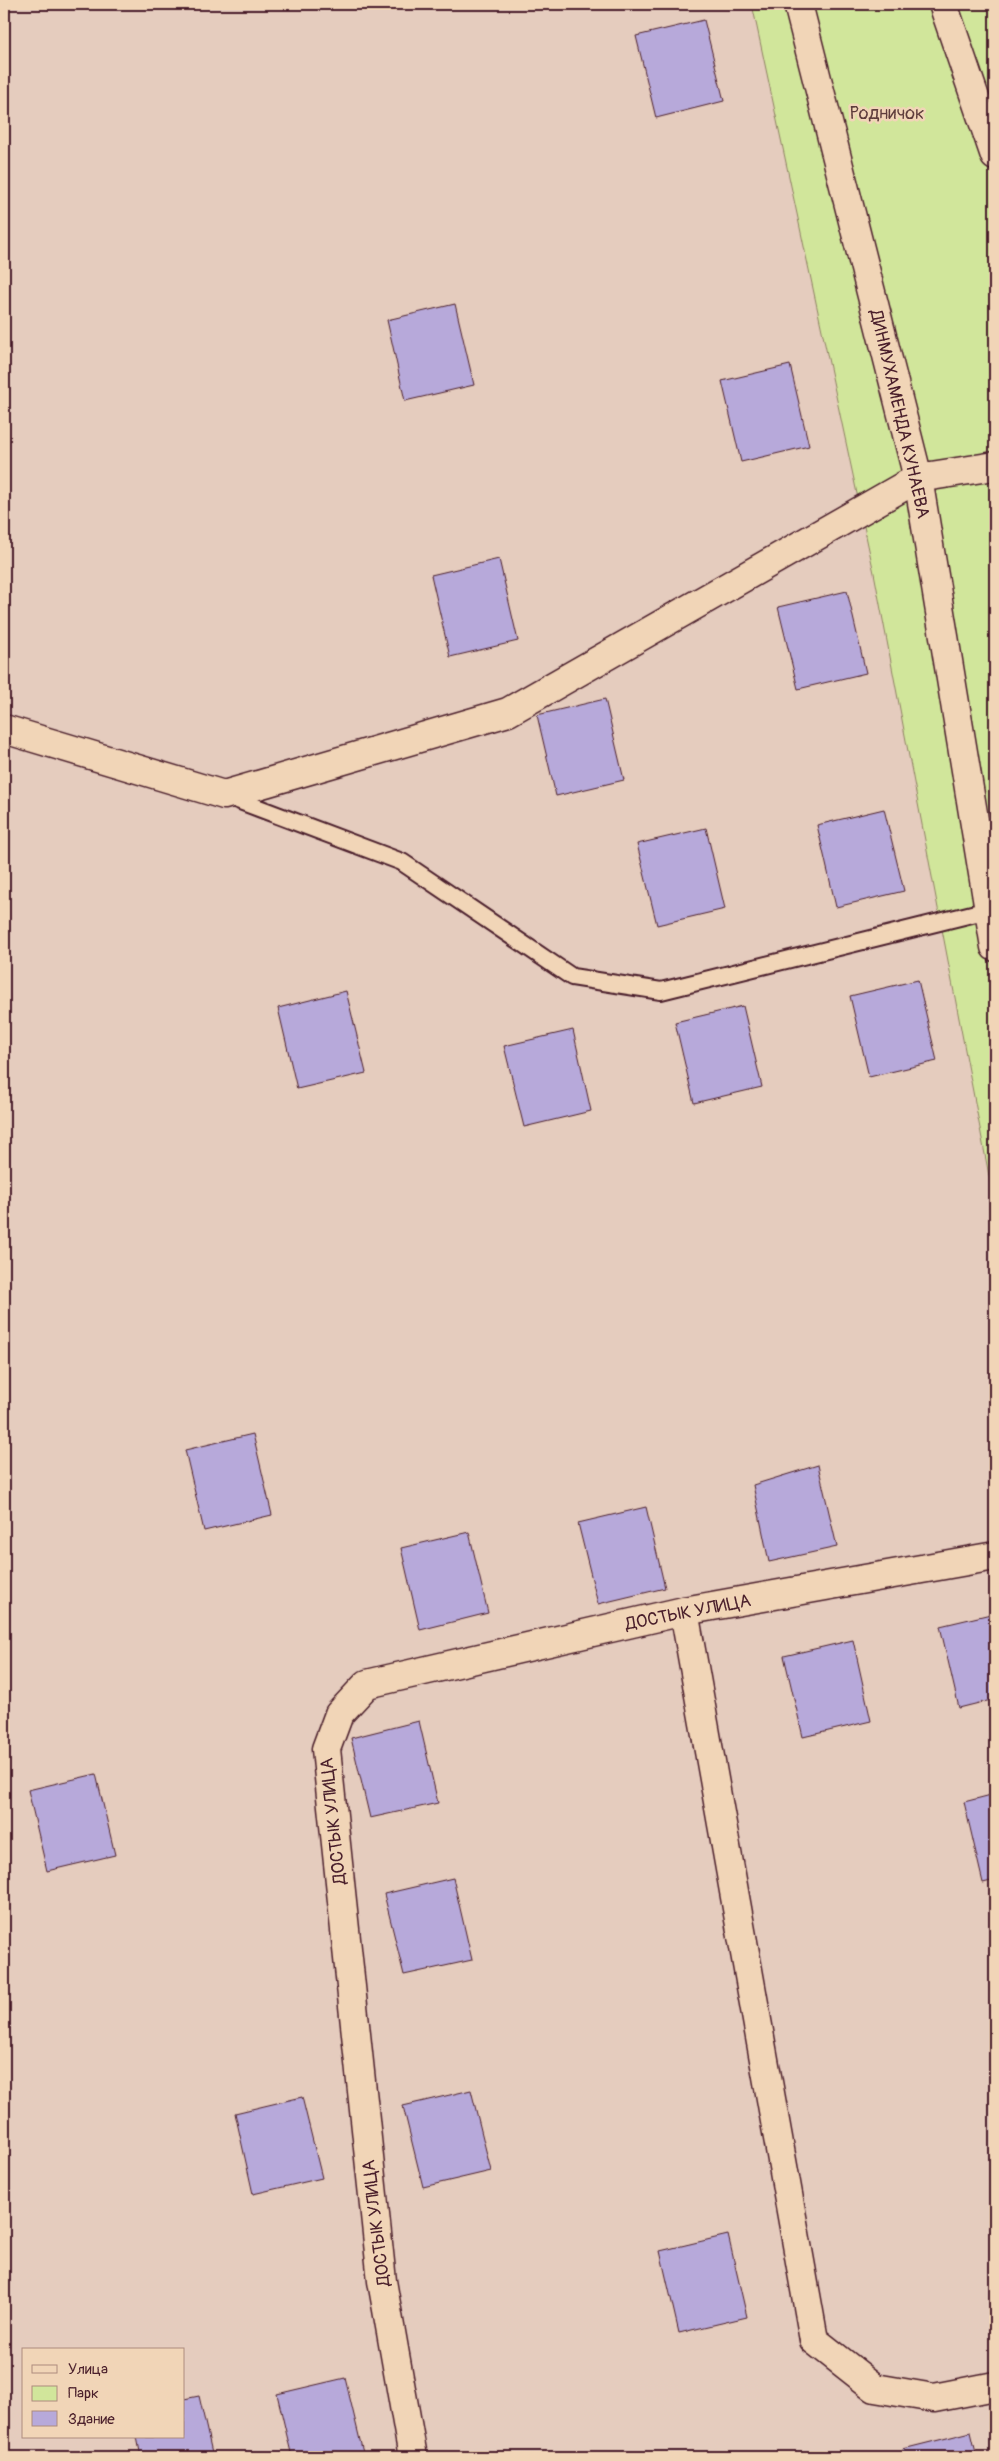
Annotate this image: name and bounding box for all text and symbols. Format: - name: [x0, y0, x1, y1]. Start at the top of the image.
- park label: Родничок: [850, 102, 924, 125]
- street label: ДИНМУХАМЕНДА КУНАЕВА: [864, 306, 935, 521]
- street label: ДОСТЫК УЛИЦА: [622, 1589, 753, 1636]
- street label: ДОСТЫК УЛИЦА: [315, 1756, 352, 1886]
- street label: ДОСТЫК УЛИЦА: [357, 2158, 396, 2289]
- legend: [22, 2348, 185, 2438]
- text: Улица: [68, 2360, 108, 2379]
- text: Парк: [68, 2384, 99, 2403]
- text: Здание: [68, 2410, 115, 2429]

